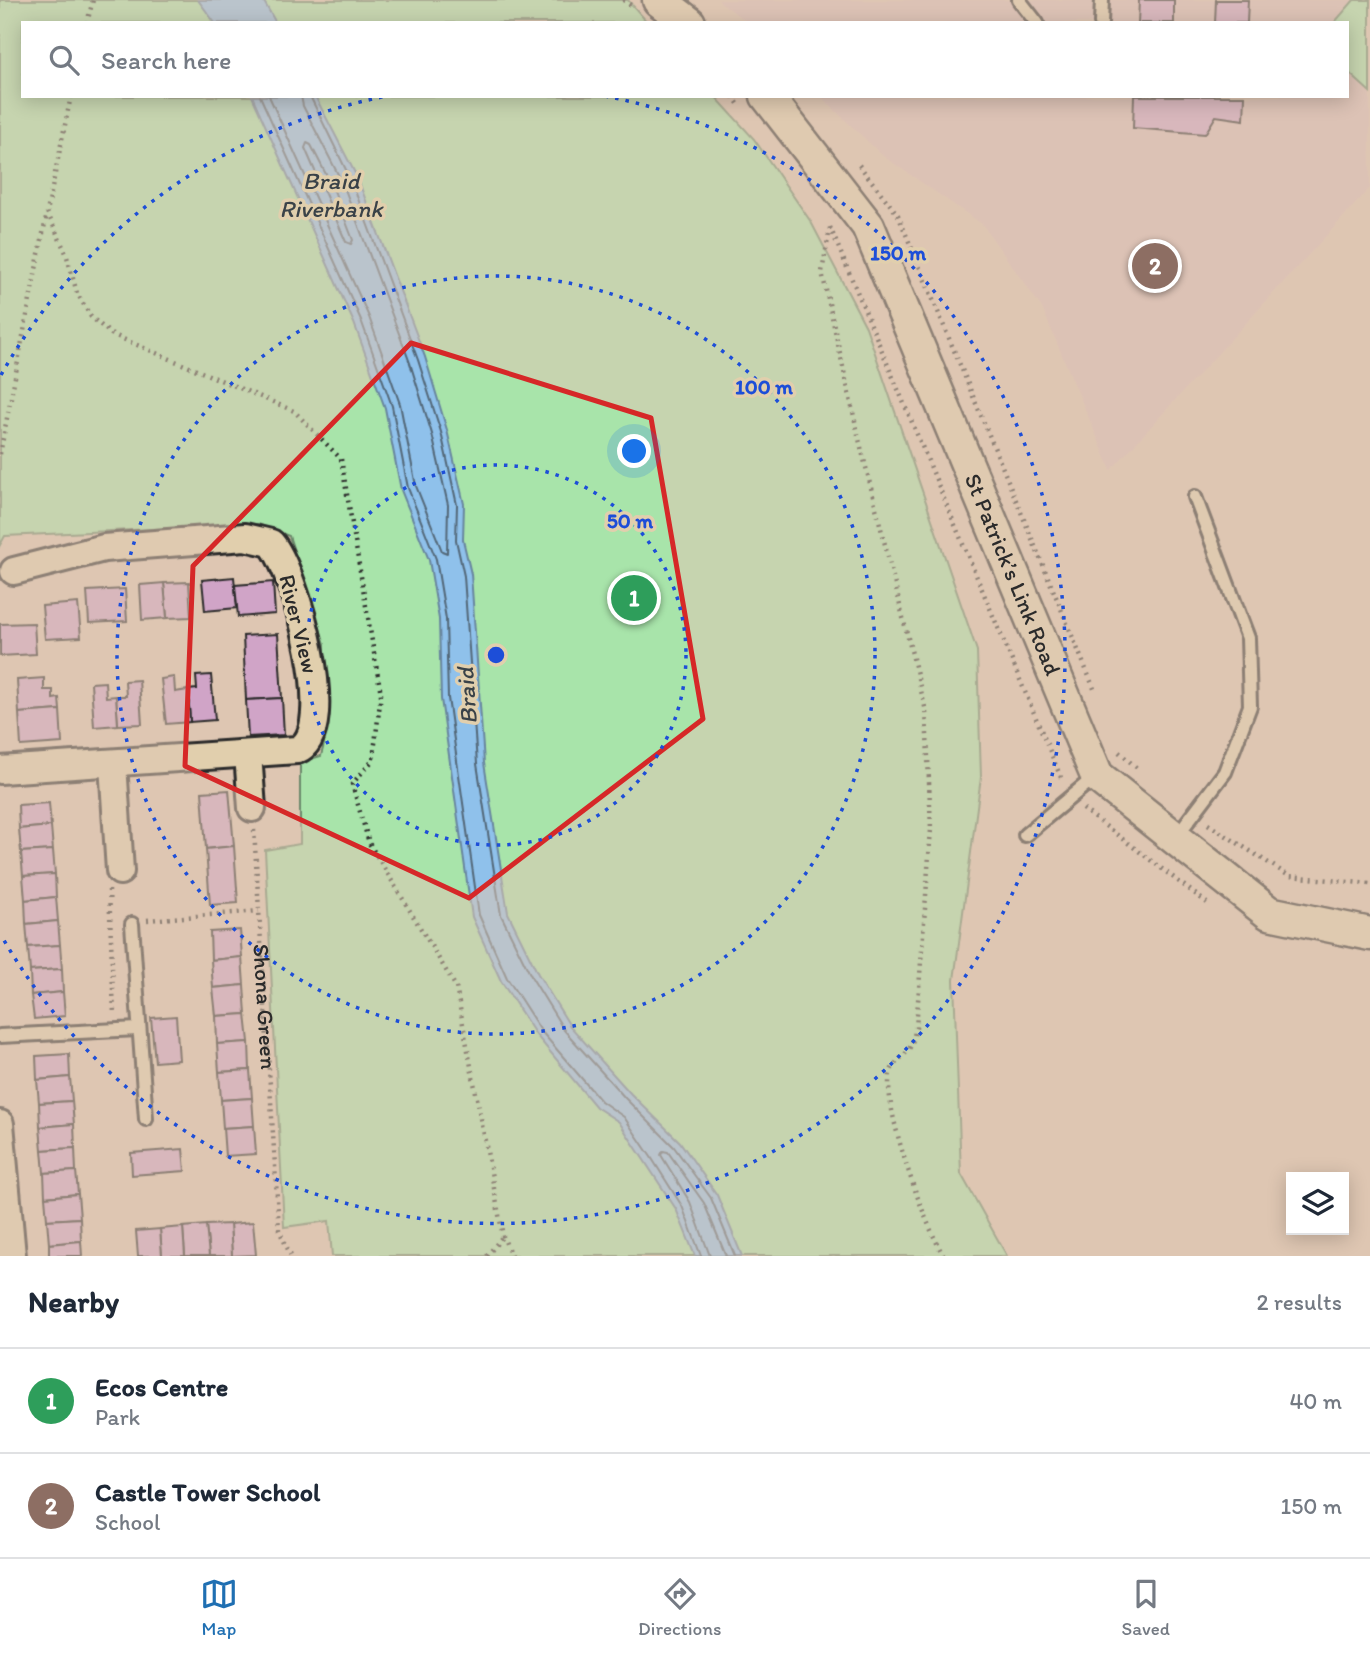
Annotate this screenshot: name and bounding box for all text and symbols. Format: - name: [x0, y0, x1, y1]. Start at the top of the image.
- search box: [21, 21, 1349, 98]
- icon: search: [45, 41, 83, 79]
- text: Search here: [101, 44, 231, 76]
- water label: Braid Riverbank: [279, 166, 384, 223]
- text: 150 m: [870, 240, 926, 265]
- pin: 2: [1132, 240, 1178, 292]
- text: 100 m: [735, 374, 793, 399]
- your location: [617, 434, 651, 468]
- street label: St Patrick’s Link Road: [959, 469, 1068, 680]
- text: 50 m: [607, 508, 654, 533]
- street label: River View: [273, 571, 325, 677]
- pin: 1: [611, 572, 657, 624]
- centre of rings: [484, 643, 508, 667]
- water label: Braid: [450, 665, 483, 725]
- street label: Shona Green: [247, 943, 283, 1070]
- map controls: [1286, 1172, 1349, 1235]
- button: layers: [1286, 1172, 1349, 1235]
- text: Nearby: [28, 1283, 119, 1320]
- text: 2 results: [1256, 1288, 1342, 1316]
- text: Ecos Centre: [95, 1371, 228, 1403]
- text: 1: [46, 1387, 56, 1415]
- text: 40 m: [1289, 1387, 1342, 1415]
- text: Park: [95, 1403, 140, 1431]
- text: Castle Tower School: [95, 1476, 320, 1508]
- text: 2: [45, 1492, 57, 1520]
- text: 150 m: [1281, 1492, 1342, 1520]
- text: School: [95, 1508, 160, 1536]
- tab: Map: [200, 1575, 238, 1640]
- tab: Directions: [638, 1575, 722, 1640]
- tab: Saved: [1122, 1575, 1170, 1640]

